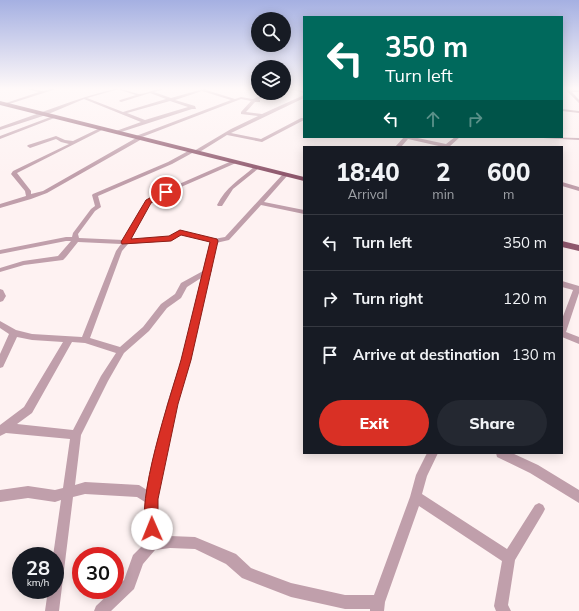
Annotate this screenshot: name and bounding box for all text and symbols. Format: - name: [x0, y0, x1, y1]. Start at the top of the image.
- map controls: [251, 12, 291, 100]
- button: search: [251, 12, 291, 52]
- text: 350 m: [385, 29, 468, 64]
- icon: left: [319, 32, 371, 84]
- button: layers: [251, 60, 291, 100]
- text: Turn left: [385, 64, 453, 87]
- icon: left: [380, 108, 402, 130]
- icon: ahead: [422, 108, 444, 130]
- icon: right: [464, 108, 486, 130]
- text: 18:40: [336, 157, 400, 187]
- text: 2: [436, 157, 451, 187]
- text: 600: [487, 157, 530, 187]
- pin: [149, 175, 183, 209]
- icon: arrive: [155, 181, 177, 203]
- text: Arrival: [348, 186, 388, 202]
- text: min: [432, 186, 454, 202]
- text: m: [503, 186, 514, 202]
- icon: left: [319, 232, 341, 254]
- text: Turn left: [353, 233, 412, 252]
- text: 350 m: [503, 233, 547, 252]
- icon: right: [319, 288, 341, 310]
- text: Turn right: [353, 289, 423, 308]
- text: 120 m: [503, 289, 547, 308]
- icon: arrive: [319, 344, 341, 366]
- text: Arrive at destination: [353, 345, 500, 364]
- text: 130 m: [512, 345, 556, 364]
- button: Exit: [319, 400, 429, 446]
- button: Share: [437, 400, 547, 446]
- position arrow: [131, 508, 173, 550]
- speed limit sign: 30: [72, 547, 124, 599]
- text: 28: [26, 555, 50, 580]
- text: km/h: [27, 576, 49, 589]

